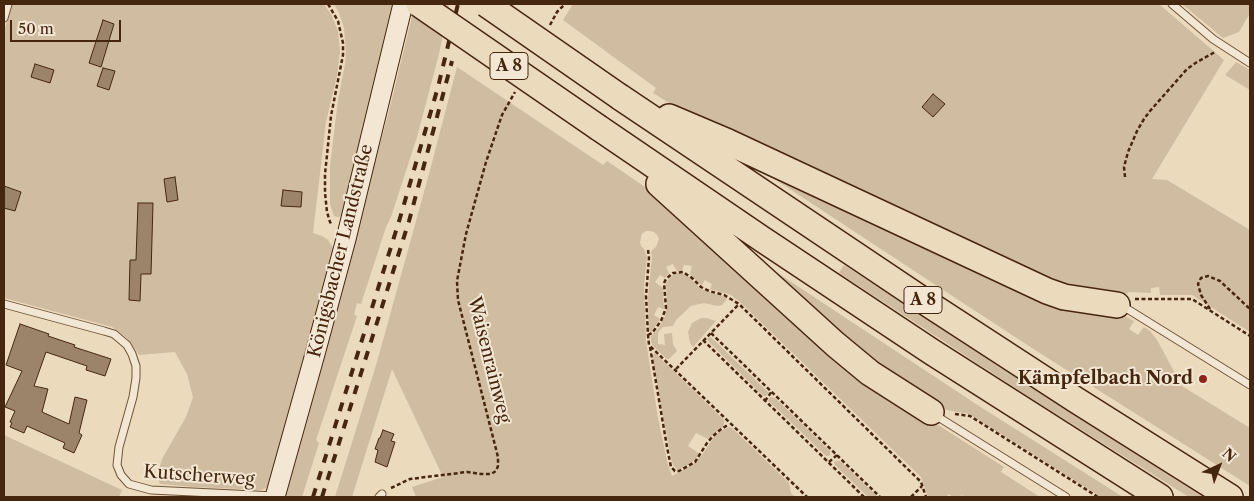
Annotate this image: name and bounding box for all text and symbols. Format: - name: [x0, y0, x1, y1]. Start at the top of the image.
- scale bar: [12, 10, 124, 42]
- text: 50 m: [18, 19, 54, 38]
- road number: A 8: [490, 52, 528, 80]
- street label: Königsbacher Landstraße: [304, 142, 378, 360]
- road number: A 8: [904, 286, 942, 314]
- street label: Waisenrainweg: [463, 295, 515, 425]
- place label: Kämpfelbach Nord: [1018, 368, 1193, 390]
- marker: Kämpfelbach Nord: [1197, 373, 1209, 385]
- north arrow: [1194, 441, 1244, 491]
- text: N: [1219, 444, 1240, 466]
- street label: Kutscherweg: [143, 461, 255, 491]

